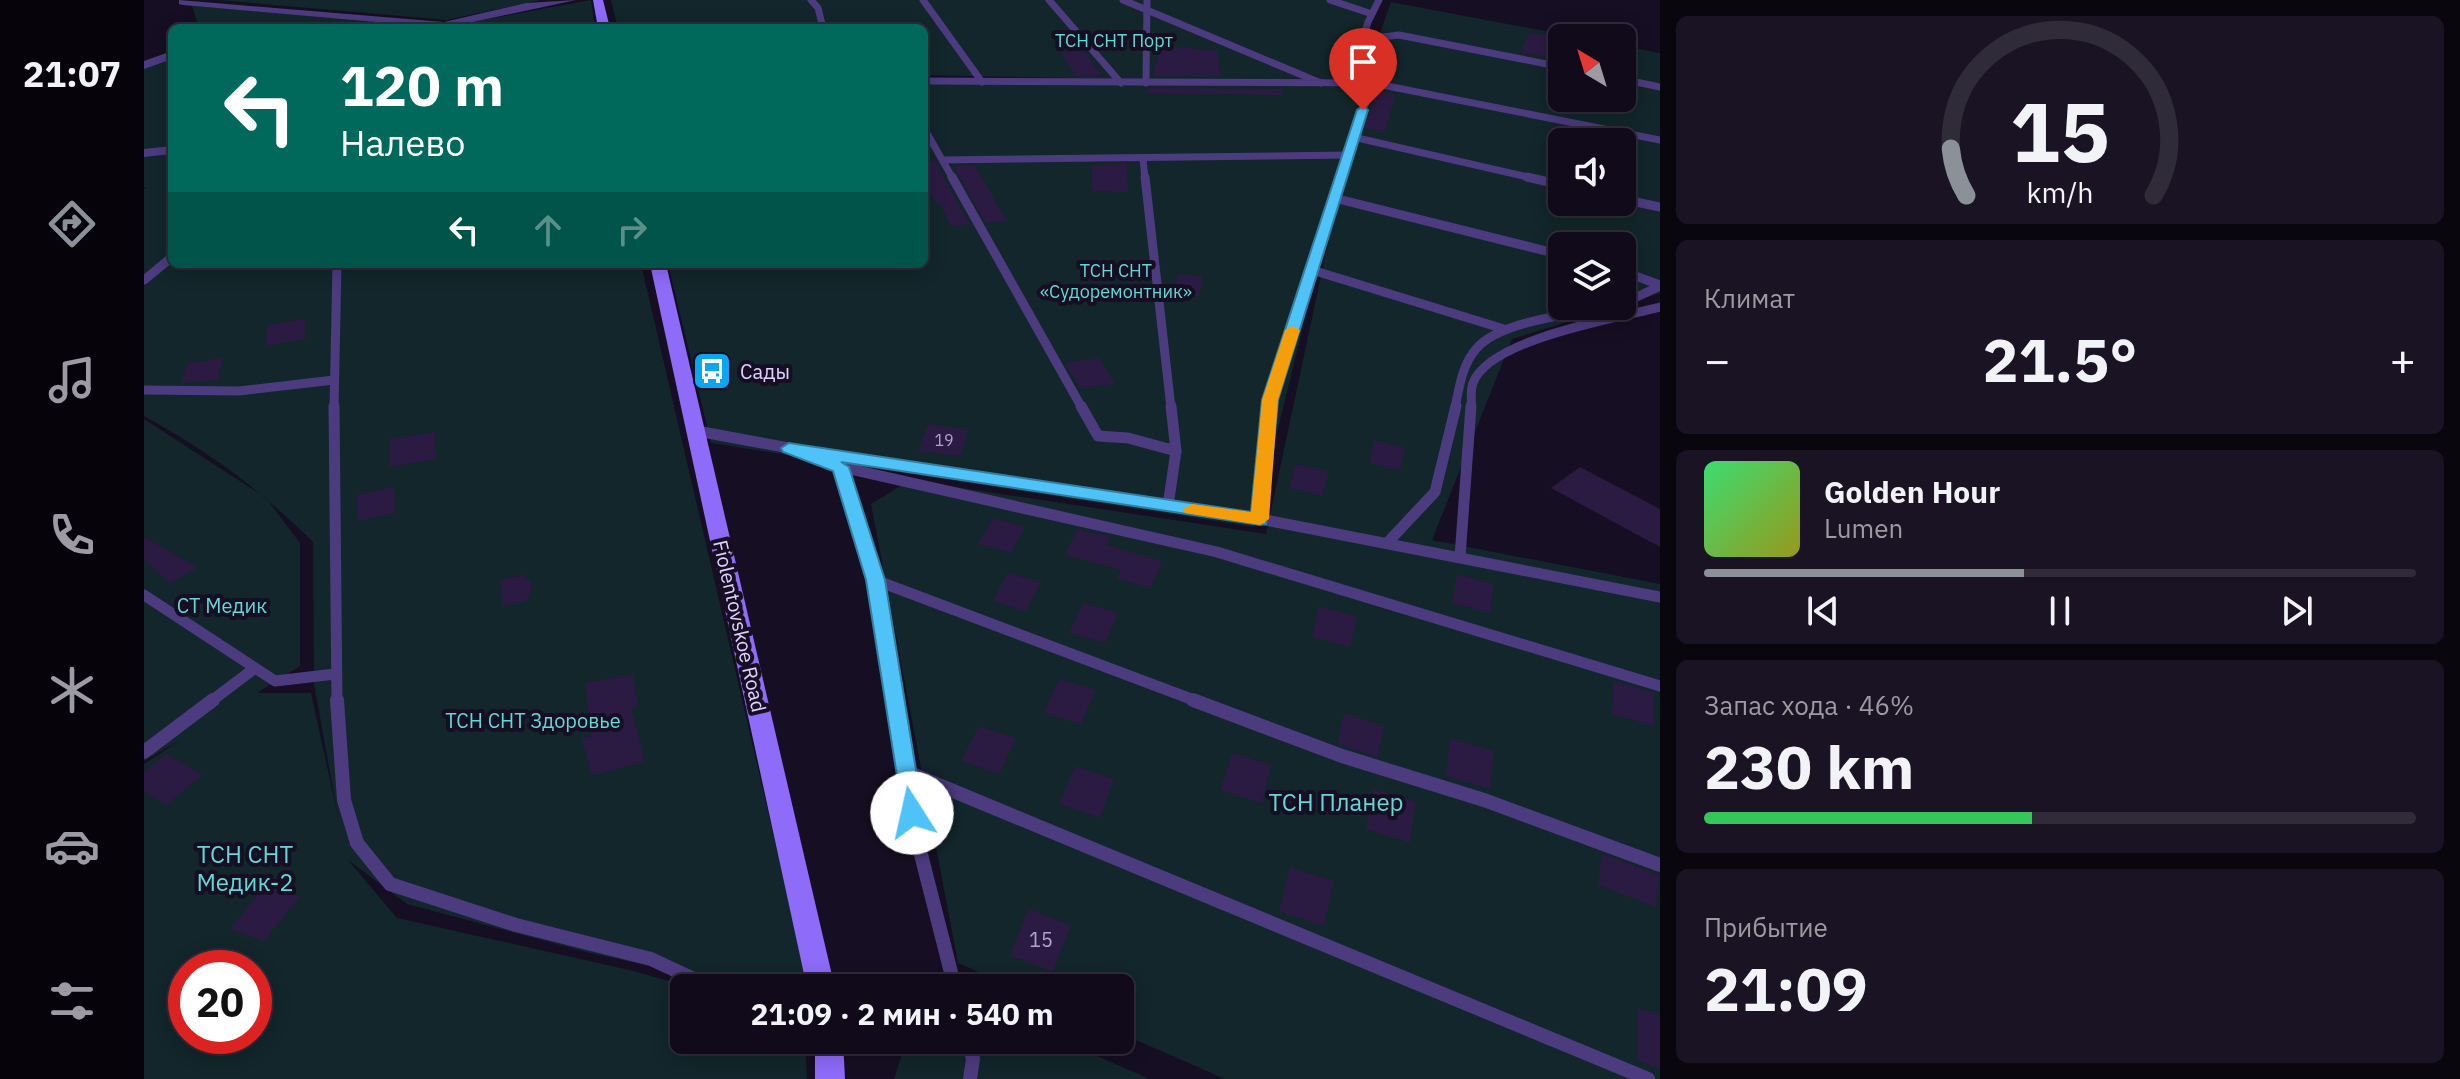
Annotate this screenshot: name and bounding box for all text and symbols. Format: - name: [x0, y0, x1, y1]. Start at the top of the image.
- north arrow: [1548, 24, 1636, 112]
- map controls: [1548, 24, 1636, 320]
- pin: [1329, 28, 1397, 110]
- park label: ТСН СНТ Порт: [1055, 29, 1173, 52]
- icon: arrive: [1341, 40, 1385, 84]
- text: 120 m: [340, 49, 504, 121]
- text: 21:07: [23, 50, 121, 97]
- icon: left: [208, 56, 312, 160]
- text: 15: [2010, 77, 2110, 185]
- text: Налево: [340, 119, 465, 166]
- button: sound: [1548, 128, 1636, 216]
- text: km/h: [2026, 174, 2094, 211]
- icon: directions: [44, 196, 100, 252]
- icon: left: [442, 208, 486, 252]
- icon: ahead: [526, 208, 570, 252]
- icon: right: [610, 208, 654, 252]
- button: layers: [1548, 232, 1636, 320]
- park label: ТСН СНТ «Судоремонтник»: [1040, 259, 1192, 303]
- text: Климат: [1704, 281, 1795, 315]
- text: 21.5°: [1983, 320, 2137, 399]
- text: −: [1704, 331, 1730, 388]
- text: +: [2390, 331, 2416, 388]
- bus stop icon: Сады: [691, 350, 733, 392]
- icon: music: [44, 352, 100, 408]
- place label: Сады: [740, 358, 790, 385]
- house number: 19: [934, 430, 954, 450]
- text: Golden Hour: [1824, 472, 2000, 511]
- icon: phone: [44, 507, 100, 563]
- text: Lumen: [1824, 511, 1903, 545]
- street label: Fiolentovskoe Road: [707, 537, 773, 715]
- icon: previous: [1801, 589, 1845, 633]
- icon: pause: [2038, 589, 2082, 633]
- icon: next: [2275, 589, 2319, 633]
- park label: СТ Медик: [177, 592, 267, 619]
- icon: climate: [44, 662, 100, 718]
- text: Запас хода · 46%: [1704, 688, 1914, 722]
- park label: ТСН СНТ Здоровье: [445, 707, 621, 734]
- text: 230 km: [1704, 727, 1914, 806]
- position arrow: [870, 771, 954, 855]
- park label: ТСН Планер: [1269, 786, 1404, 818]
- icon: car: [44, 818, 100, 874]
- park label: ТСН СНТ Медик-2: [196, 838, 294, 898]
- text: Прибытие: [1704, 910, 1828, 944]
- house number: 15: [1029, 926, 1053, 953]
- text: 21:09: [1704, 949, 1868, 1028]
- speed limit sign: 20: [168, 950, 272, 1054]
- icon: filters: [44, 973, 100, 1029]
- text: 21:09 · 2 мин · 540 m: [750, 994, 1054, 1033]

